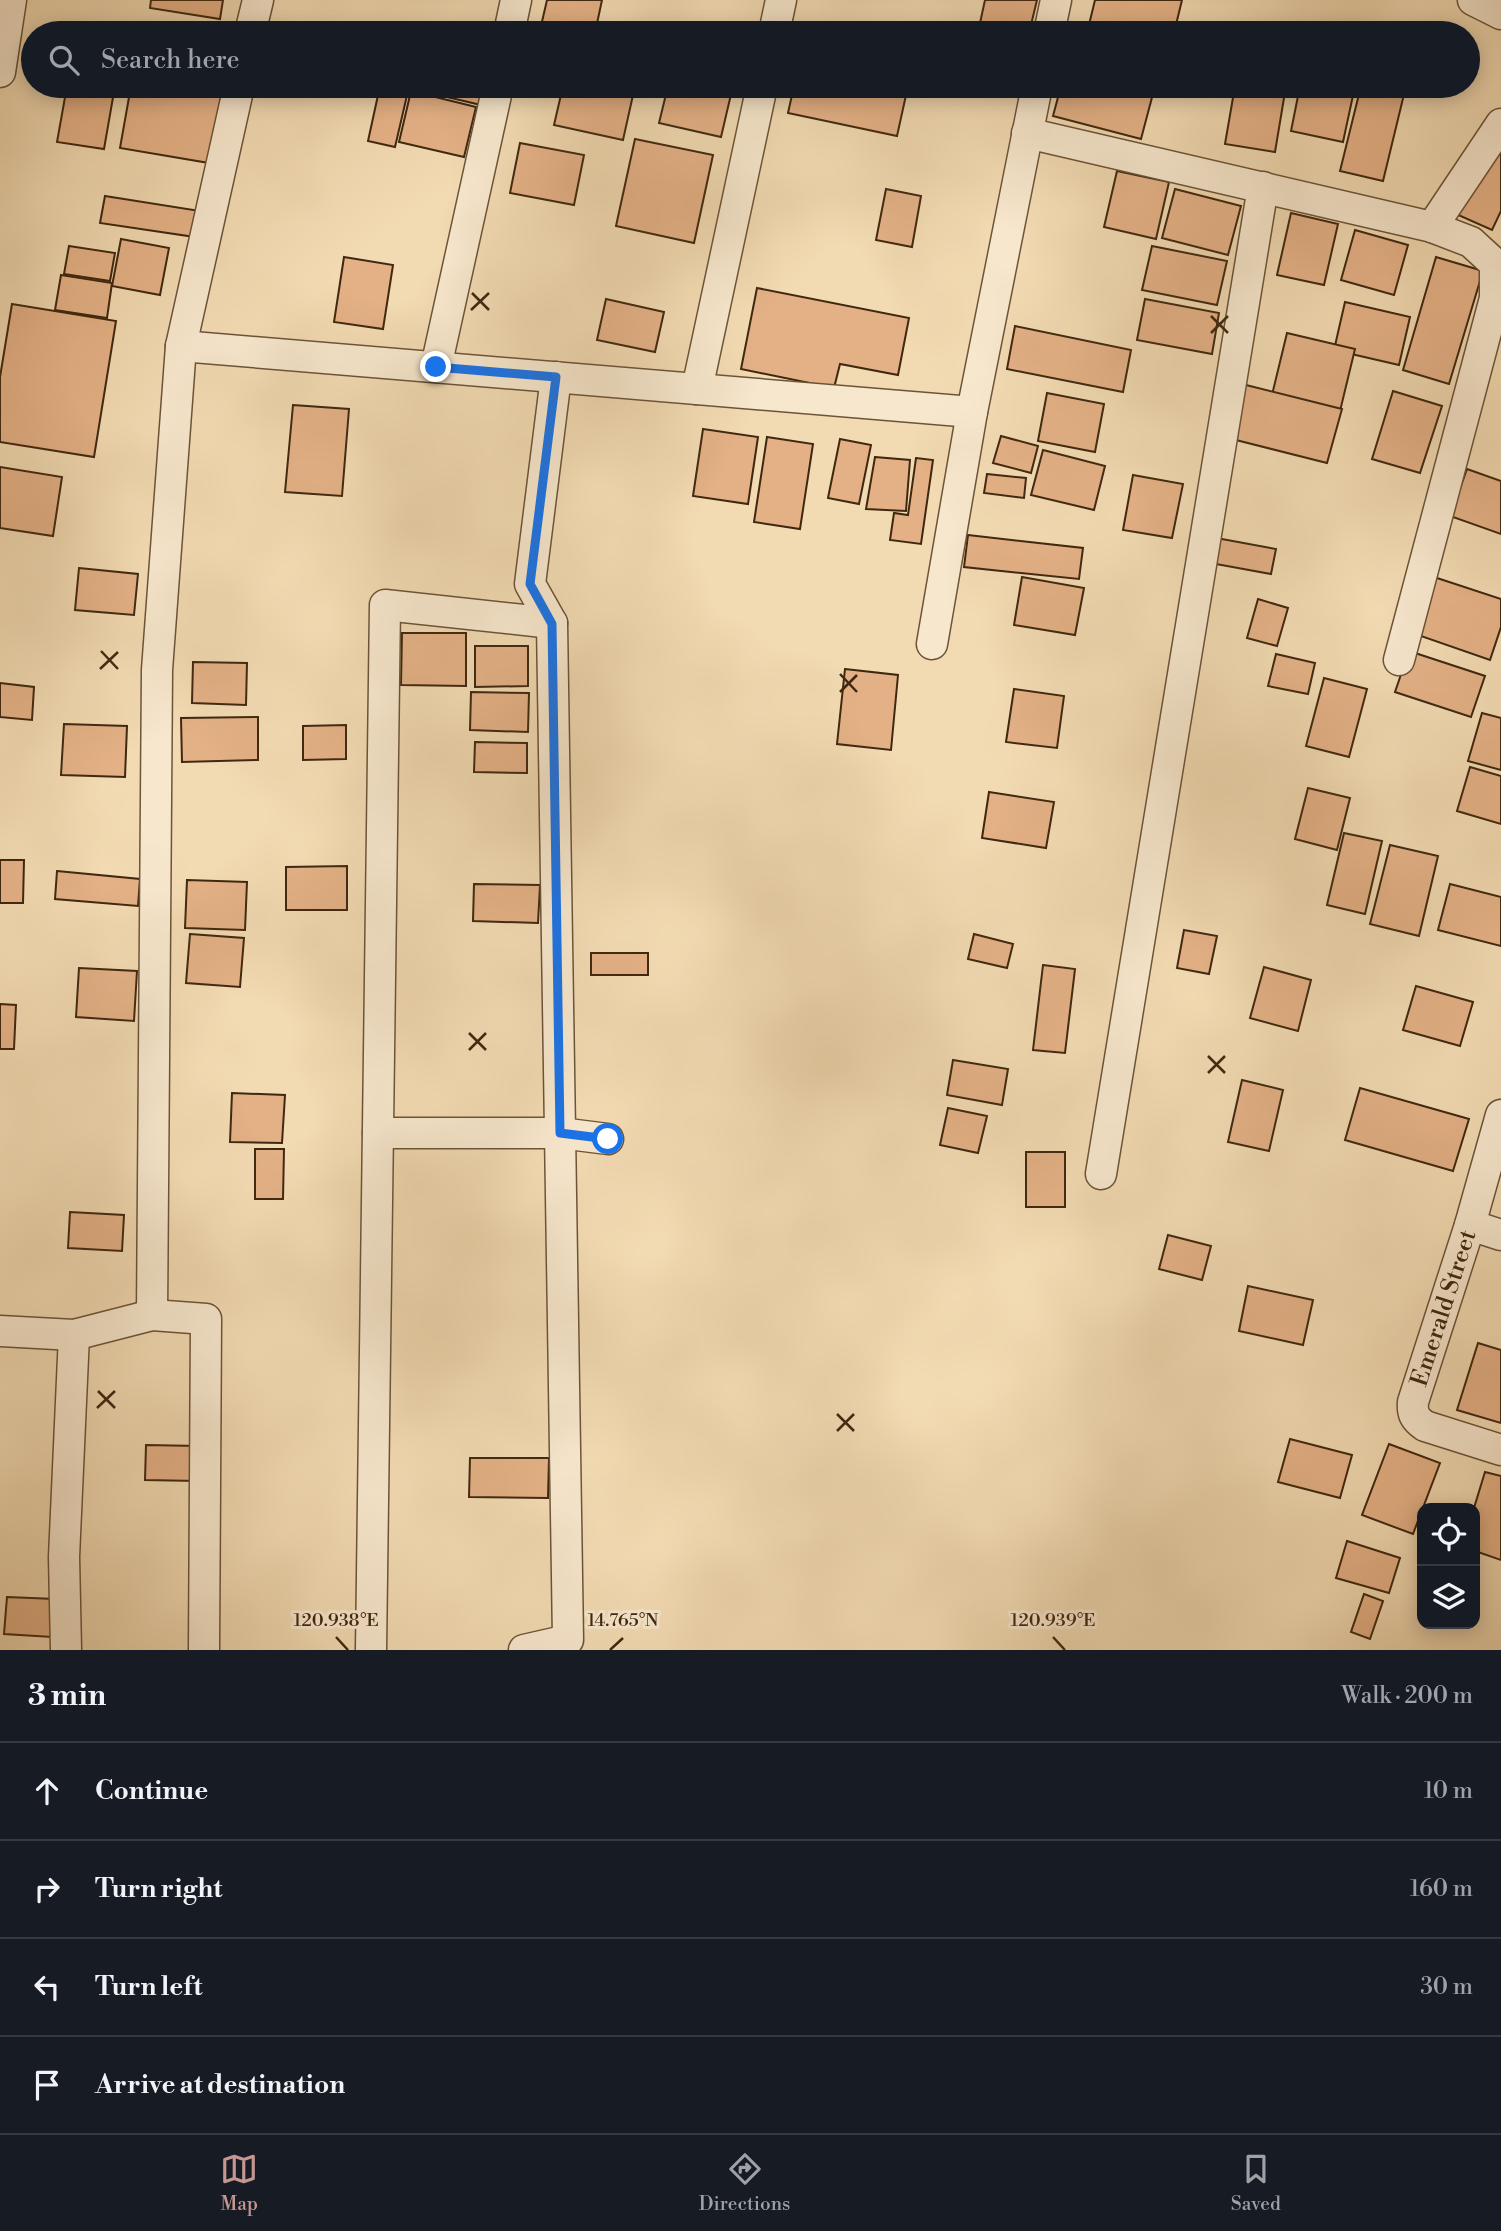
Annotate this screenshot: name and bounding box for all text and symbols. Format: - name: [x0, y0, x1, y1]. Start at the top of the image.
- search box: [21, 21, 1480, 98]
- icon: search: [45, 41, 83, 79]
- text: Search here: [101, 44, 240, 76]
- route end: [420, 351, 451, 382]
- route start: [592, 1123, 623, 1154]
- street label: Emerald Street: [1404, 1226, 1484, 1390]
- map controls: [1417, 1503, 1480, 1629]
- button: locate: [1417, 1503, 1480, 1566]
- button: layers: [1417, 1566, 1480, 1629]
- text: 120.938°E: [293, 1609, 379, 1632]
- text: 14.765°N: [587, 1609, 659, 1632]
- text: 120.939°E: [1010, 1609, 1096, 1632]
- text: 3 min: [28, 1677, 106, 1715]
- text: Walk · 200 m: [1341, 1682, 1473, 1710]
- icon: ahead: [28, 1772, 66, 1810]
- text: Continue: [95, 1775, 208, 1807]
- text: 10 m: [1424, 1777, 1473, 1805]
- icon: right: [28, 1870, 66, 1908]
- text: Turn right: [95, 1873, 223, 1905]
- text: 160 m: [1410, 1875, 1473, 1903]
- icon: left: [28, 1968, 66, 2006]
- text: Turn left: [95, 1971, 203, 2003]
- text: 30 m: [1420, 1973, 1473, 2001]
- icon: arrive: [28, 2066, 66, 2104]
- text: Arrive at destination: [95, 2069, 345, 2101]
- tab: Map: [220, 2150, 258, 2216]
- tab: Directions: [699, 2150, 790, 2216]
- tab: Saved: [1231, 2150, 1281, 2216]

